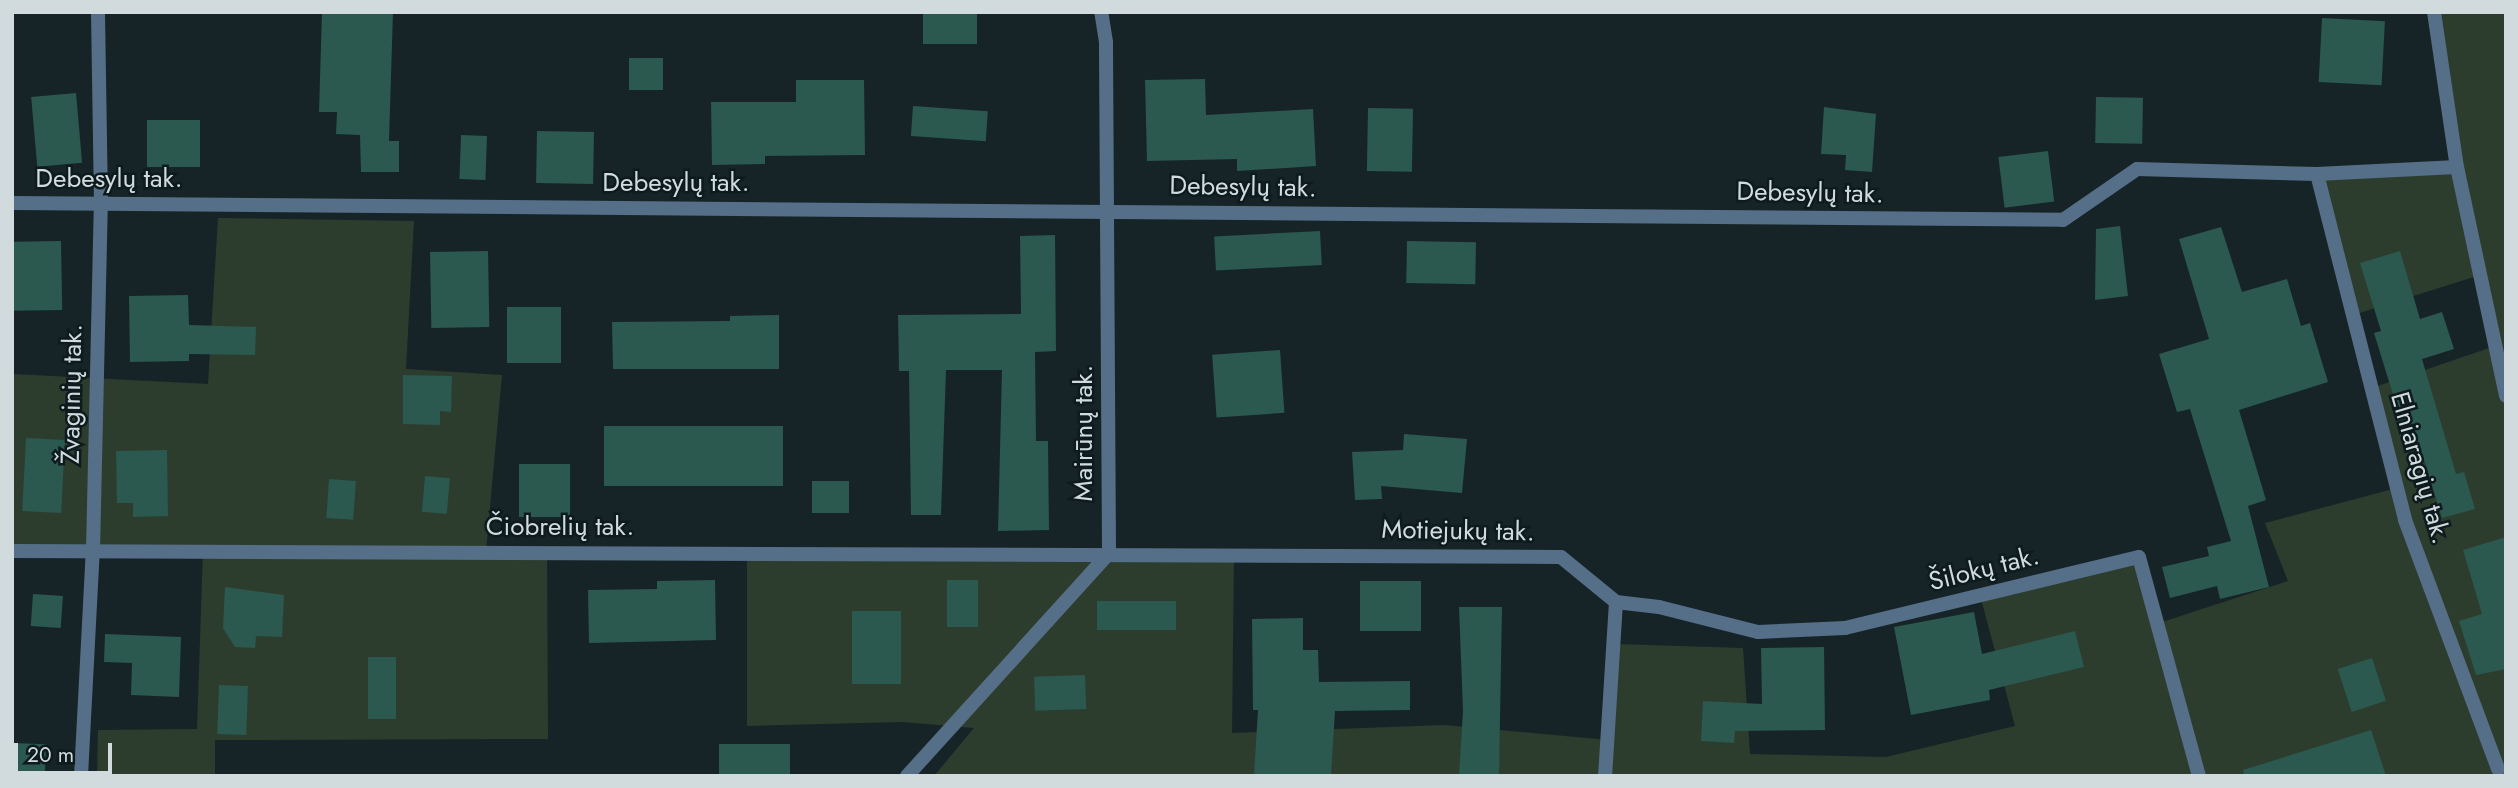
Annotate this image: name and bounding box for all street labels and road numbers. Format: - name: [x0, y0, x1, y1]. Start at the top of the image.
- street label: Debesylų tak.: [35, 163, 183, 195]
- street label: Debesylų tak.: [602, 167, 750, 199]
- street label: Debesylų tak.: [1169, 170, 1317, 204]
- street label: Debesylų tak.: [1736, 176, 1884, 210]
- street label: Žvaginių tak.: [55, 324, 89, 464]
- street label: Mairūnų tak.: [1068, 365, 1100, 501]
- street label: Elniaragių tak.: [2383, 389, 2457, 547]
- street label: Čiobrelių tak.: [486, 511, 634, 543]
- street label: Motiejukų tak.: [1381, 514, 1535, 548]
- street label: Šilokų tak.: [1925, 540, 2043, 598]

